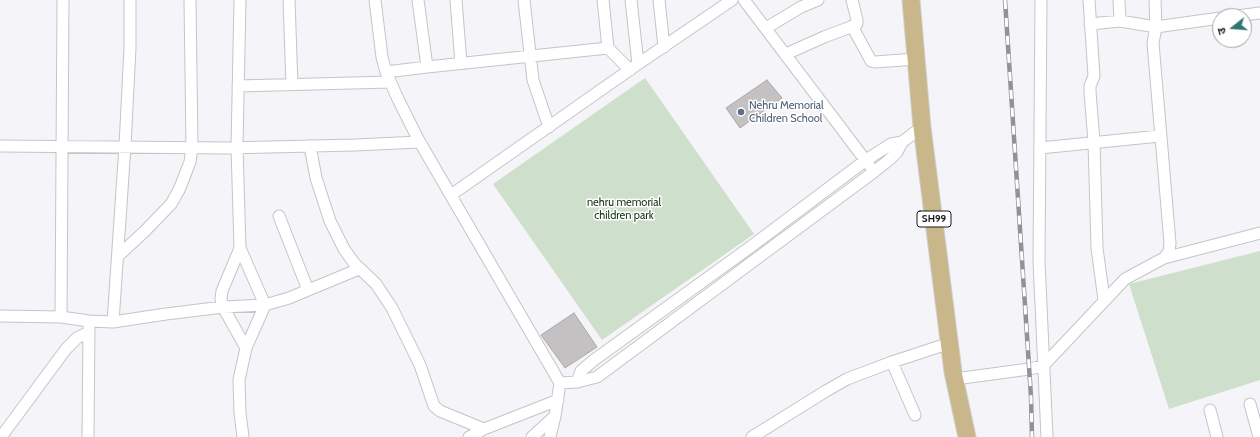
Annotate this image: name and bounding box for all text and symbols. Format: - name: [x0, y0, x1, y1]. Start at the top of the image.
- north arrow: [1212, 8, 1252, 48]
- text: उ: [1214, 26, 1229, 36]
- place label: Nehru Memorial Children School: [749, 99, 824, 125]
- marker: Nehru Memorial Children School: [736, 107, 746, 117]
- park label: nehru memorial children park: [587, 196, 661, 222]
- road number: SH99: [917, 211, 951, 227]

